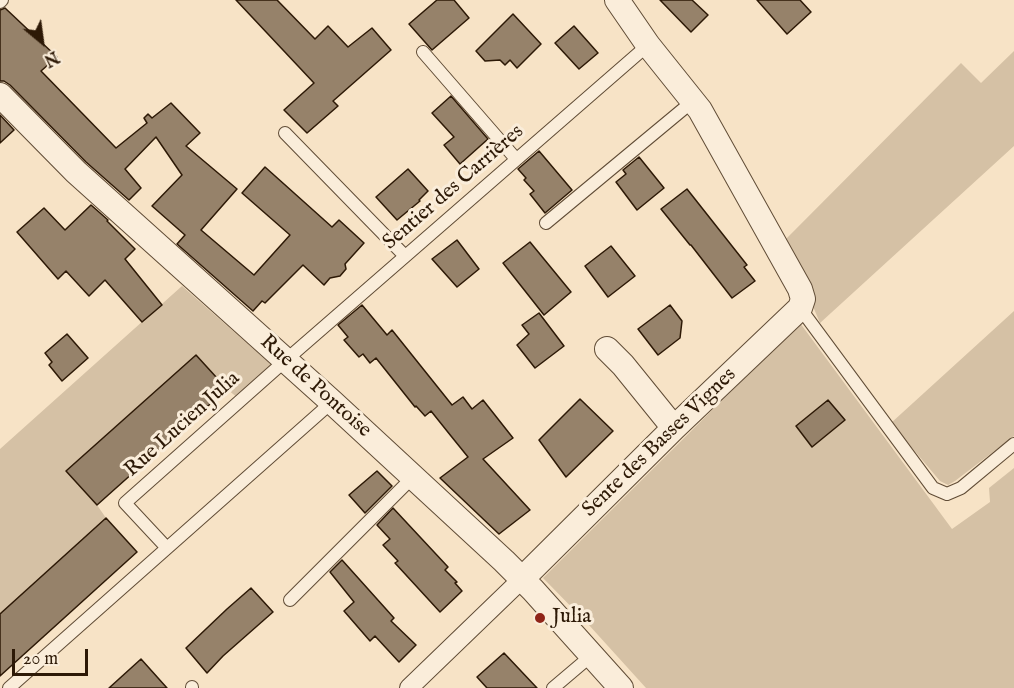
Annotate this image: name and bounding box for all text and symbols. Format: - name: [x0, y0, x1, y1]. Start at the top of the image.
- north arrow: [12, 12, 72, 72]
- text: N: [40, 46, 62, 70]
- street label: Sentier des Carrières: [378, 120, 530, 256]
- street label: Rue de Pontoise: [254, 330, 376, 444]
- street label: Sente des Basses Vignes: [578, 363, 742, 523]
- street label: Rue Lucien Julia: [120, 367, 246, 483]
- place label: Julia: [552, 605, 591, 631]
- marker: Julia: [533, 611, 547, 625]
- scale bar: [15, 637, 92, 675]
- text: 20 m: [23, 648, 58, 671]

